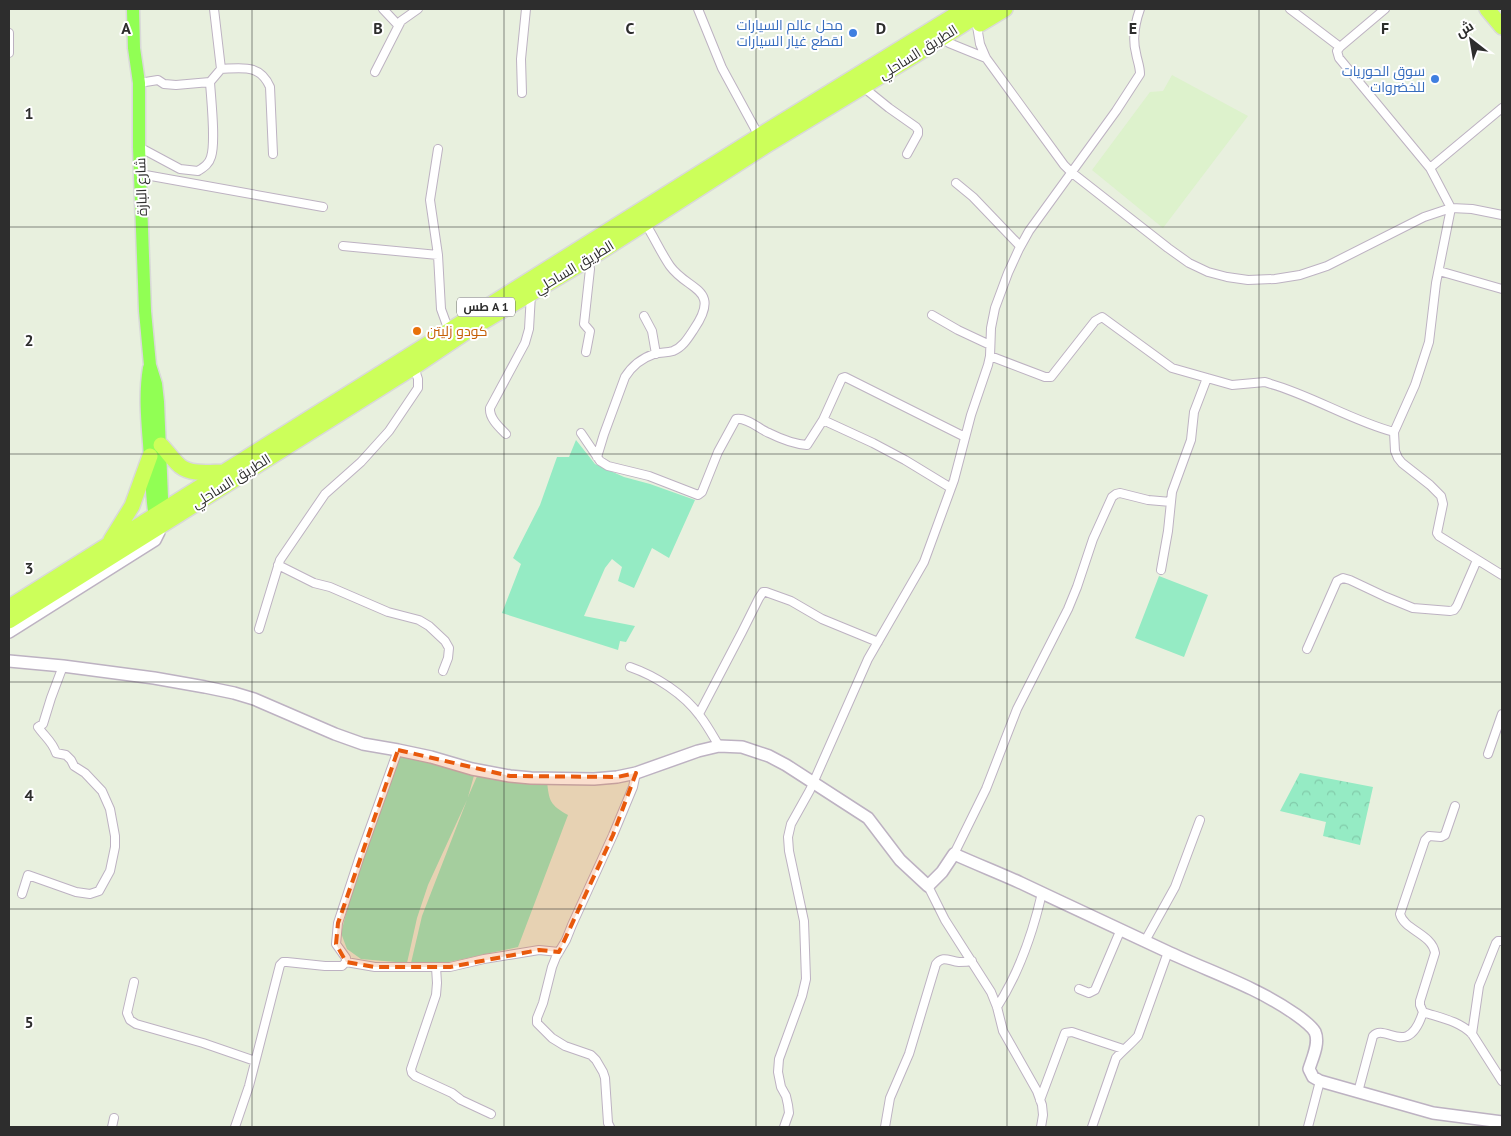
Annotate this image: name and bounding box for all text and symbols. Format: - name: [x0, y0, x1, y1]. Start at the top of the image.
- north arrow: [1446, 15, 1496, 65]
- place label: محل عالم السيارات لقطع غيار السيارات: [736, 16, 843, 50]
- text: ش: [1452, 16, 1477, 41]
- text: A: [121, 18, 131, 38]
- text: B: [373, 18, 383, 38]
- text: C: [626, 18, 635, 38]
- text: D: [876, 18, 886, 38]
- text: E: [1129, 18, 1137, 38]
- text: F: [1381, 18, 1389, 38]
- street label: الطريق الساحلي: [875, 21, 962, 86]
- marker: محل عالم السيارات لقطع غيار السيارات: [847, 27, 859, 39]
- place label: سوق الحوريات للخضروات: [1342, 62, 1425, 96]
- marker: سوق الحوريات للخضروات: [1429, 73, 1441, 85]
- text: 1: [24, 103, 34, 123]
- street label: شارع البازة: [131, 157, 151, 217]
- street label: الطريق الساحلي: [531, 236, 619, 300]
- road number: طس A 1: [457, 298, 515, 316]
- place label: كودو زليتن: [427, 322, 488, 340]
- marker: كودو زليتن: [411, 325, 423, 337]
- text: 2: [24, 330, 34, 350]
- street label: الطريق الساحلي: [188, 450, 275, 515]
- text: 3: [24, 558, 34, 578]
- text: 4: [24, 785, 34, 805]
- text: 5: [24, 1012, 34, 1032]

